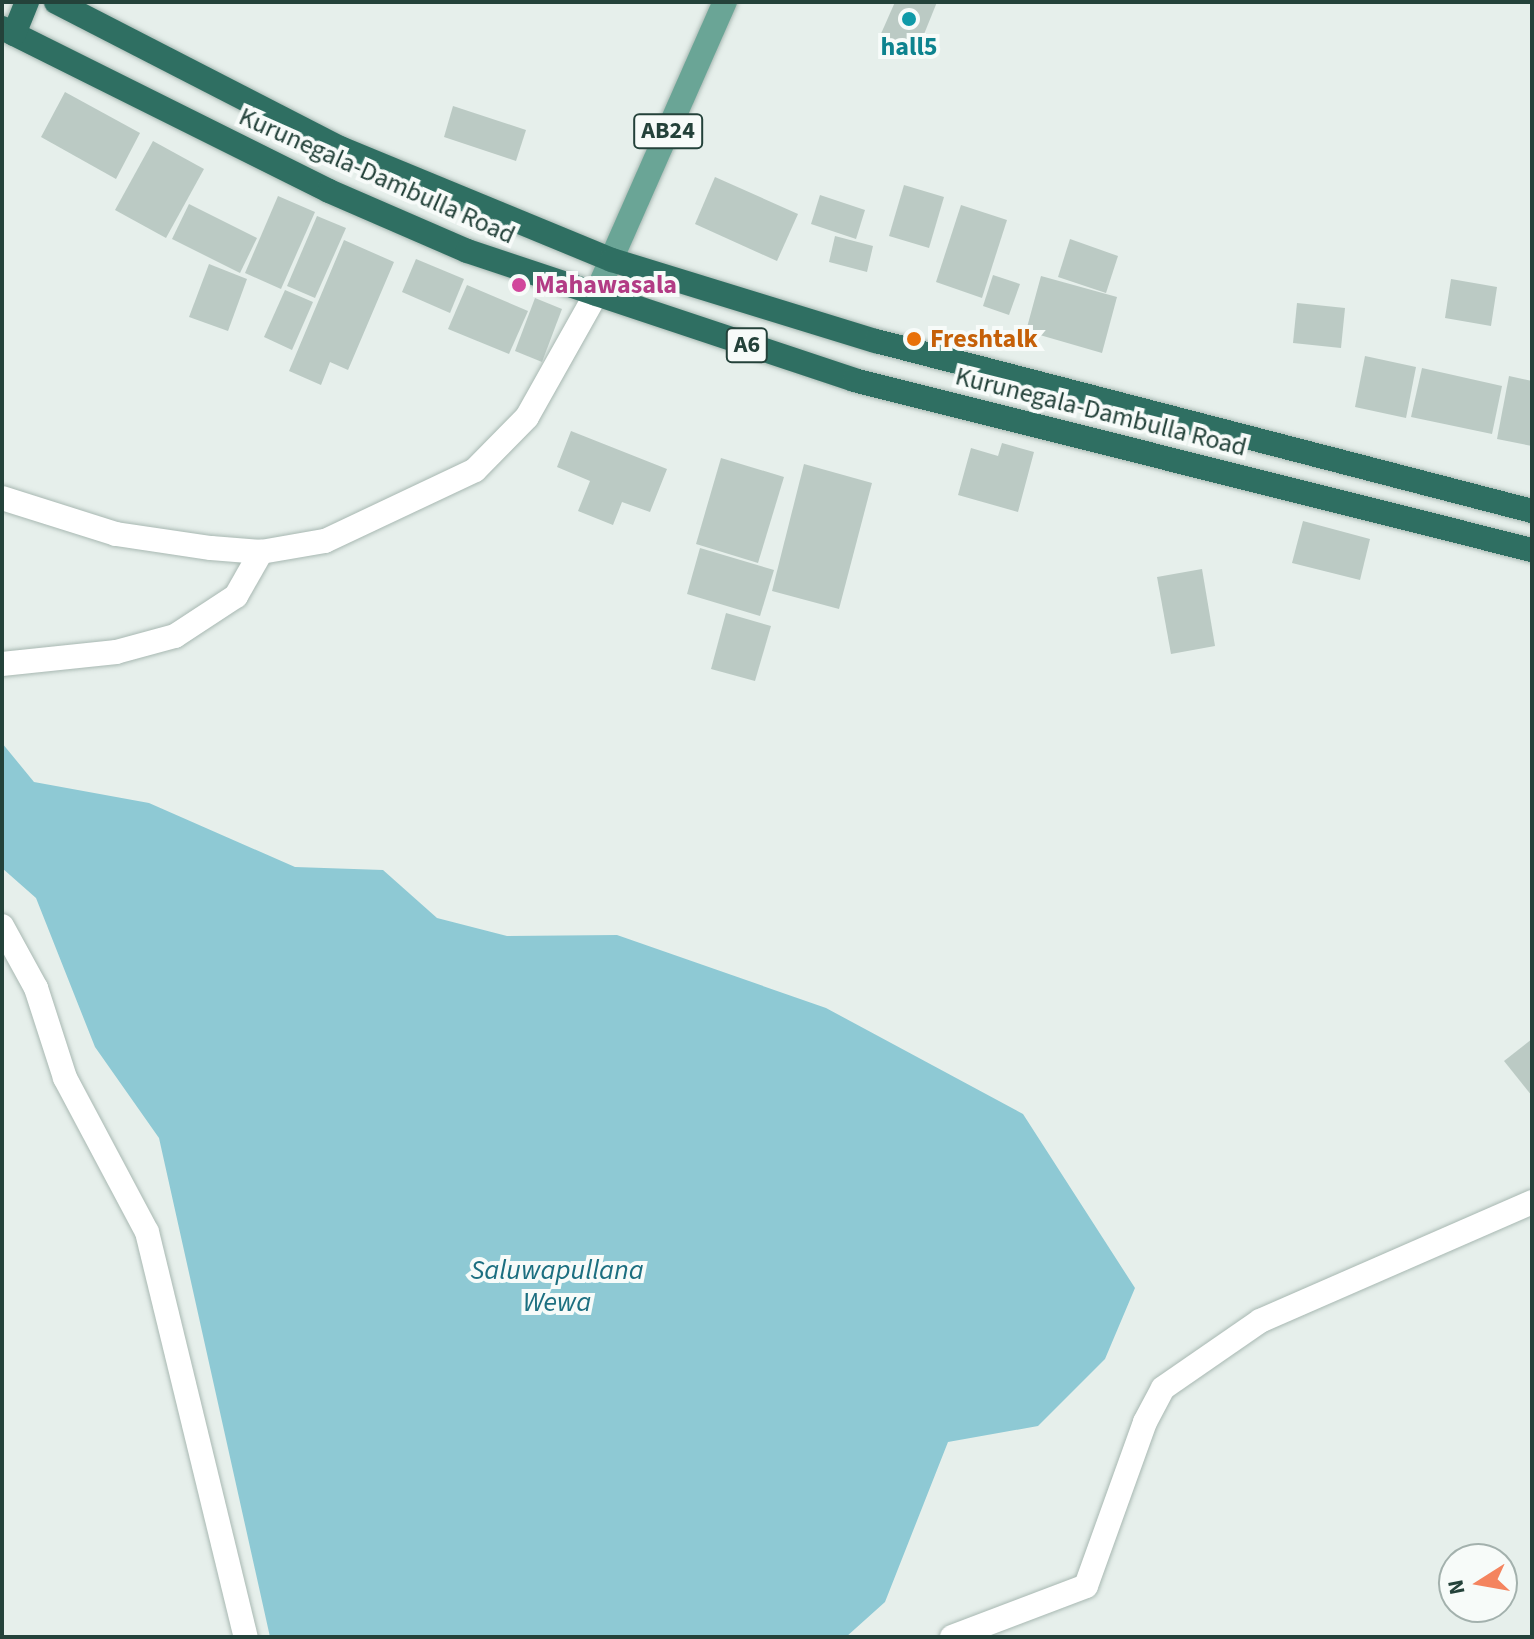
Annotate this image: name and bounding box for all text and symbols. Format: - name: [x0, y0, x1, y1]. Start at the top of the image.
- marker: hall5: [900, 10, 918, 28]
- place label: hall5: [880, 31, 938, 63]
- street label: Kurunegala-Dambulla Road: [234, 101, 520, 251]
- road number: AB24: [632, 111, 704, 151]
- place label: Mahawasala: [535, 269, 677, 301]
- marker: Mahawasala: [510, 276, 528, 294]
- place label: Freshtalk: [930, 323, 1038, 355]
- road number: A6: [725, 325, 769, 365]
- marker: Freshtalk: [905, 330, 923, 348]
- street label: Kurunegala-Dambulla Road: [952, 361, 1250, 463]
- water label: Saluwapullana Wewa: [470, 1253, 644, 1319]
- north arrow: [1438, 1543, 1518, 1623]
- text: N: [1439, 1577, 1474, 1597]

